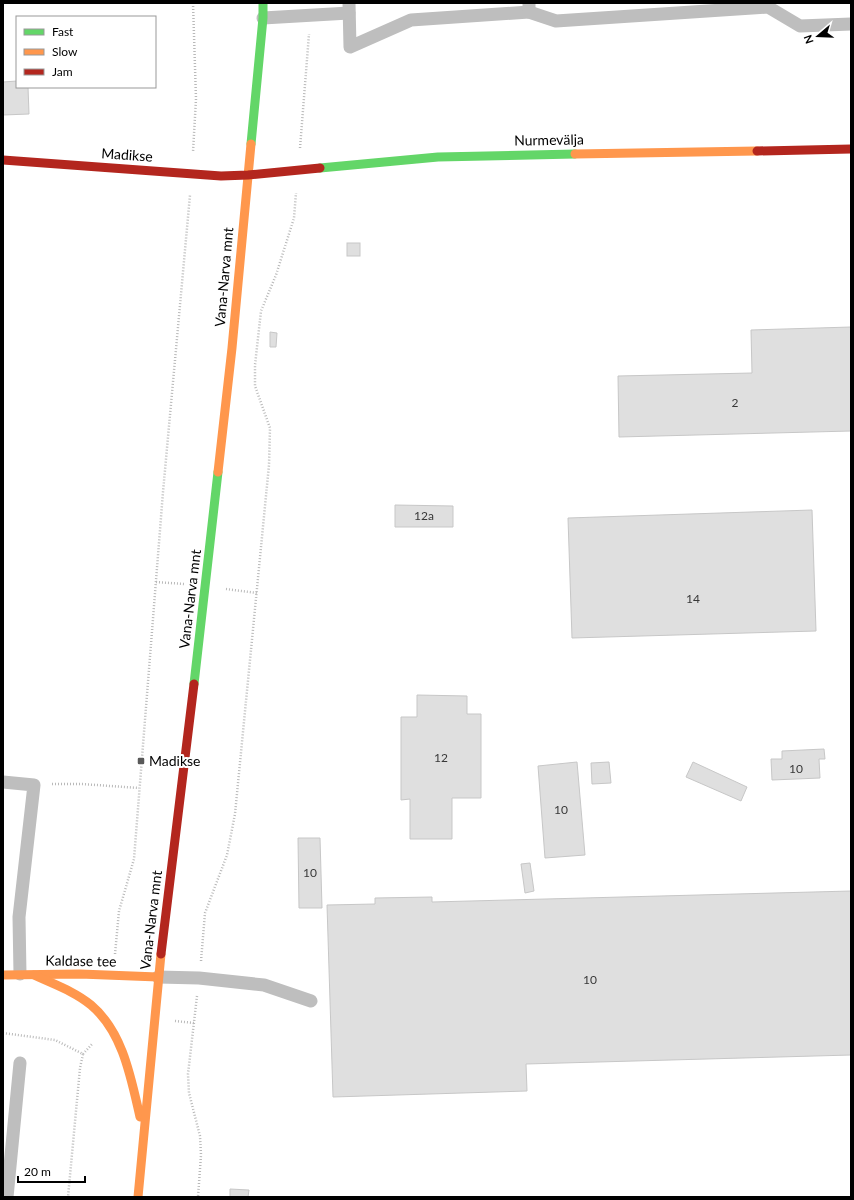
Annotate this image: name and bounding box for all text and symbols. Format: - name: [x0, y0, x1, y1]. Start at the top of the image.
- legend: [16, 16, 156, 88]
- north arrow: [798, 16, 838, 56]
- text: Fast: [52, 24, 74, 39]
- text: N: [801, 33, 816, 46]
- text: Slow: [52, 44, 78, 59]
- text: Jam: [52, 64, 73, 79]
- street label: Nurmevälja: [514, 130, 584, 149]
- street label: Madikse: [101, 144, 153, 165]
- street label: Vana-Narva mnt: [211, 227, 236, 327]
- house number: 2: [732, 395, 739, 410]
- house number: 12a: [414, 508, 434, 523]
- street label: Vana-Narva mnt: [175, 548, 204, 649]
- house number: 14: [686, 591, 700, 606]
- house number: 12: [434, 750, 448, 765]
- place label: Madikse: [149, 752, 201, 769]
- marker: Madikse: [136, 756, 146, 766]
- house number: 10: [789, 761, 803, 776]
- house number: 10: [554, 802, 568, 817]
- house number: 10: [303, 865, 317, 880]
- street label: Vana-Narva mnt: [136, 869, 165, 970]
- street label: Kaldase tee: [45, 951, 117, 970]
- house number: 10: [583, 972, 597, 987]
- scale bar: [18, 1158, 85, 1184]
- text: 20 m: [24, 1164, 51, 1179]

